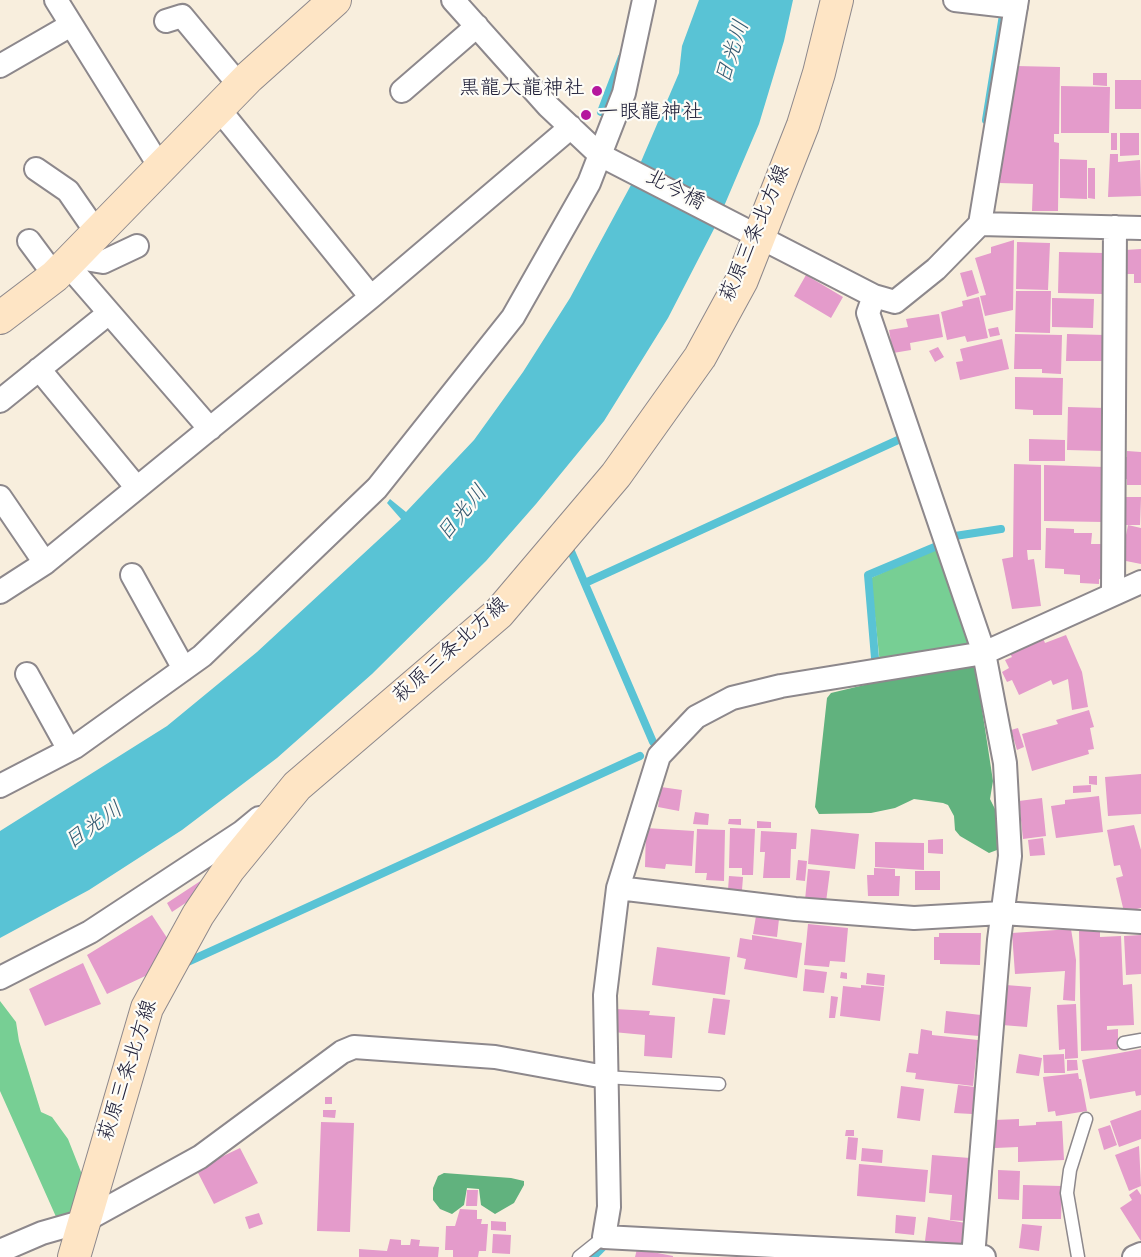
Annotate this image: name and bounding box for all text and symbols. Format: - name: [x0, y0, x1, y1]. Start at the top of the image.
- water label: 日光川: [712, 18, 758, 88]
- place label: 黒龍大龍神社: [459, 78, 585, 104]
- marker: 黒龍大龍神社: [590, 84, 604, 98]
- place label: 一眼龍神社: [598, 102, 703, 128]
- marker: 一眼龍神社: [579, 108, 593, 122]
- street label: 萩原三条北方線: [717, 161, 797, 307]
- street label: 北今橋: [640, 166, 708, 218]
- water label: 日光川: [433, 481, 495, 549]
- street label: 萩原三条北方線: [389, 593, 515, 711]
- water label: 日光川: [60, 798, 130, 858]
- street label: 萩原三条北方線: [95, 997, 165, 1145]

